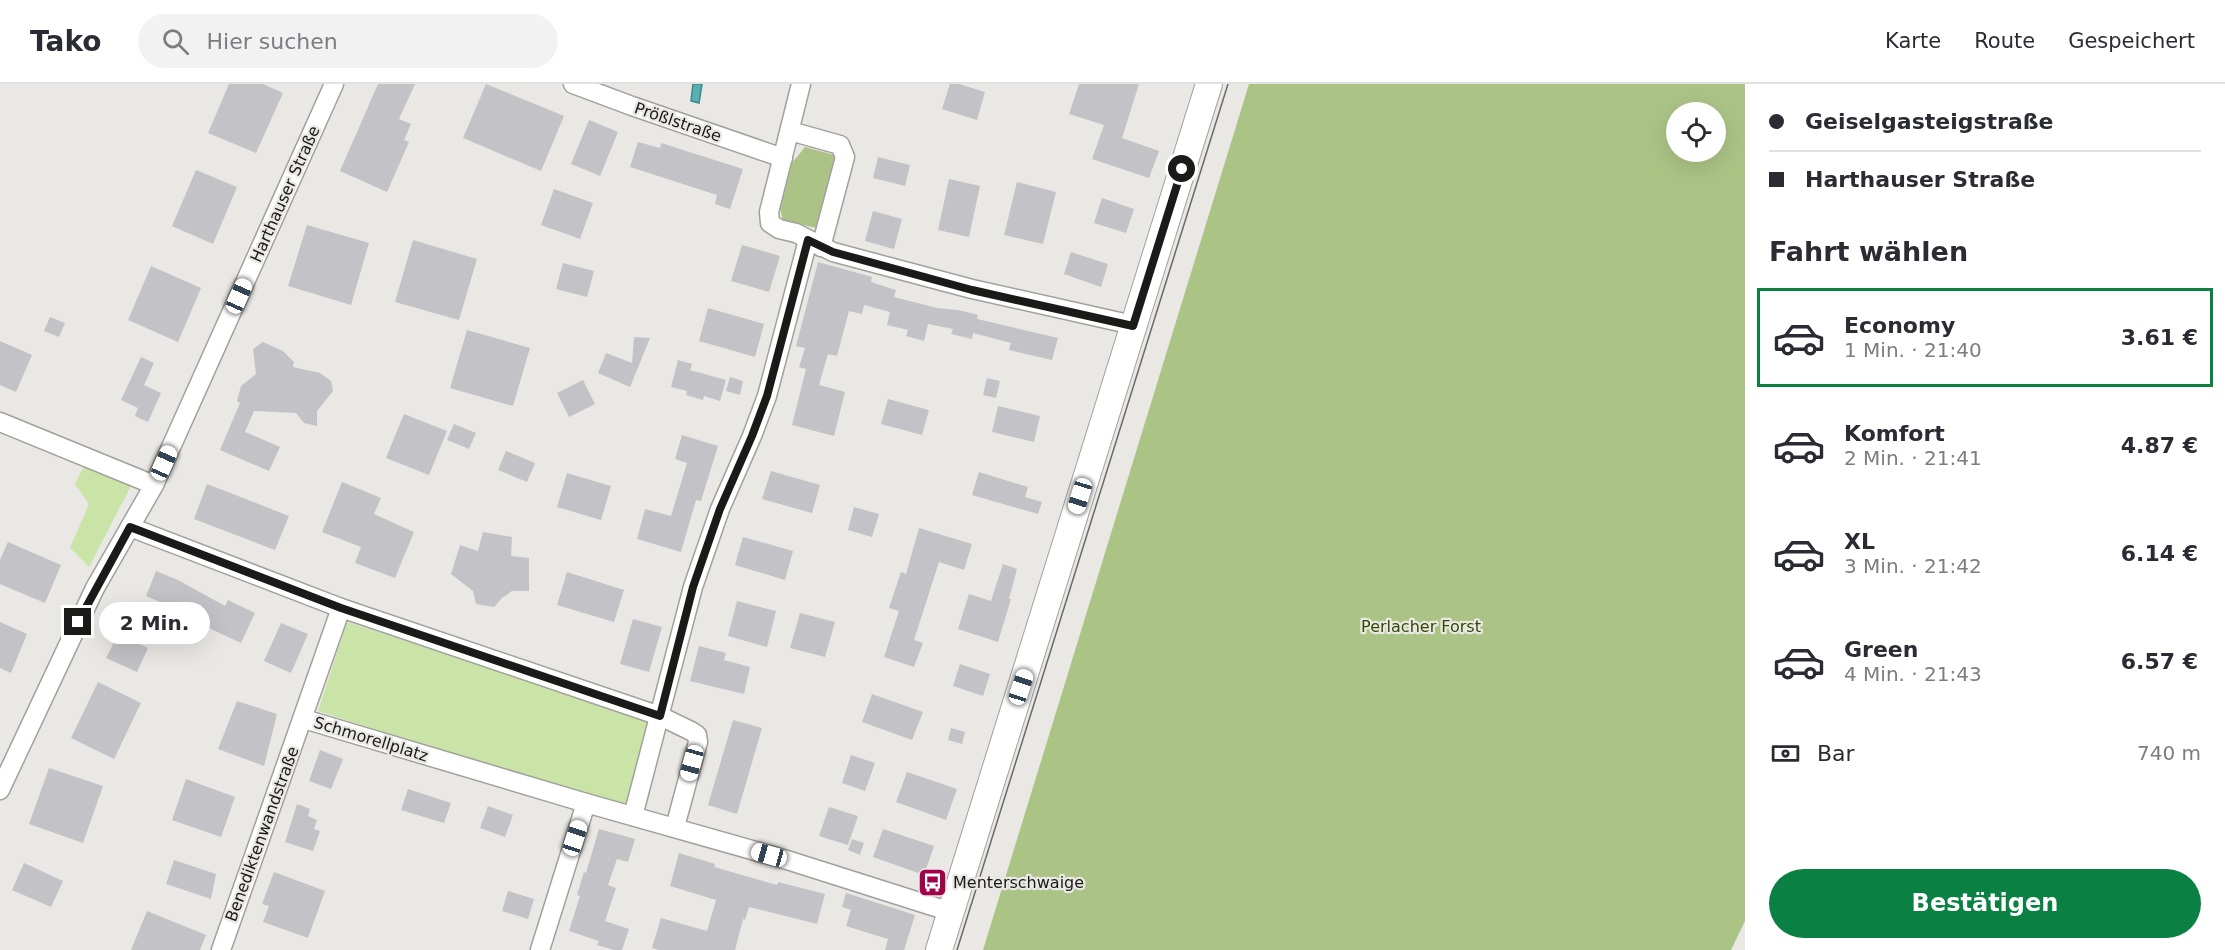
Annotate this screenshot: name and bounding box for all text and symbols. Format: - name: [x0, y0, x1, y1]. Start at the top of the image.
- search box: [138, 14, 558, 68]
- text: Tako: [30, 25, 102, 58]
- icon: search: [159, 25, 192, 58]
- text: Hier suchen: [207, 29, 338, 54]
- text: Karte: [1885, 29, 1941, 53]
- text: Route: [1974, 29, 2035, 53]
- text: Gespeichert: [2068, 29, 2195, 53]
- street label: Prößlstraße: [632, 98, 724, 146]
- map controls: [1666, 102, 1726, 162]
- button: locate: [1666, 102, 1726, 162]
- text: Geiselgasteigstraße: [1805, 109, 2054, 134]
- street label: Harthauser Straße: [246, 123, 324, 265]
- route start: [1168, 155, 1195, 182]
- text: Harthauser Straße: [1805, 167, 2035, 192]
- text: Fahrt wählen: [1769, 236, 1968, 267]
- car: [223, 276, 255, 316]
- icon: car: [1772, 311, 1826, 365]
- text: Economy: [1844, 313, 1955, 338]
- text: 3.61 €: [2121, 325, 2198, 350]
- text: 1 Min. · 21:40: [1844, 338, 1982, 362]
- icon: car: [1772, 419, 1826, 473]
- text: Komfort: [1844, 421, 1945, 446]
- text: 4.87 €: [2121, 433, 2198, 458]
- car: [148, 443, 180, 483]
- text: 2 Min. · 21:41: [1844, 446, 1982, 470]
- car: [1066, 476, 1094, 516]
- icon: car: [1772, 527, 1826, 581]
- text: XL: [1844, 529, 1875, 554]
- text: 6.14 €: [2121, 541, 2198, 566]
- text: 3 Min. · 21:42: [1844, 554, 1982, 578]
- callout: 2 Min.: [99, 601, 210, 643]
- route end: [64, 608, 91, 635]
- text: 2 Min.: [120, 611, 189, 635]
- park label: Perlacher Forst: [1361, 617, 1481, 636]
- icon: car: [1772, 635, 1826, 689]
- text: Green: [1844, 637, 1918, 662]
- text: 6.57 €: [2121, 649, 2198, 674]
- text: 4 Min. · 21:43: [1844, 662, 1982, 686]
- car: [1007, 667, 1035, 707]
- street label: Schmorellplatz: [312, 713, 430, 765]
- icon: cash: [1769, 737, 1802, 770]
- text: Bar: [1817, 741, 1855, 766]
- text: 740 m: [2137, 741, 2201, 765]
- car: [679, 743, 705, 783]
- street label: Benediktenwandstraße: [221, 744, 303, 924]
- car: [561, 818, 589, 858]
- car: [749, 841, 789, 869]
- bus stop icon: Menterschwaige: [916, 866, 948, 898]
- button: Bestätigen: [1769, 869, 2201, 938]
- place label: Menterschwaige: [953, 873, 1084, 892]

